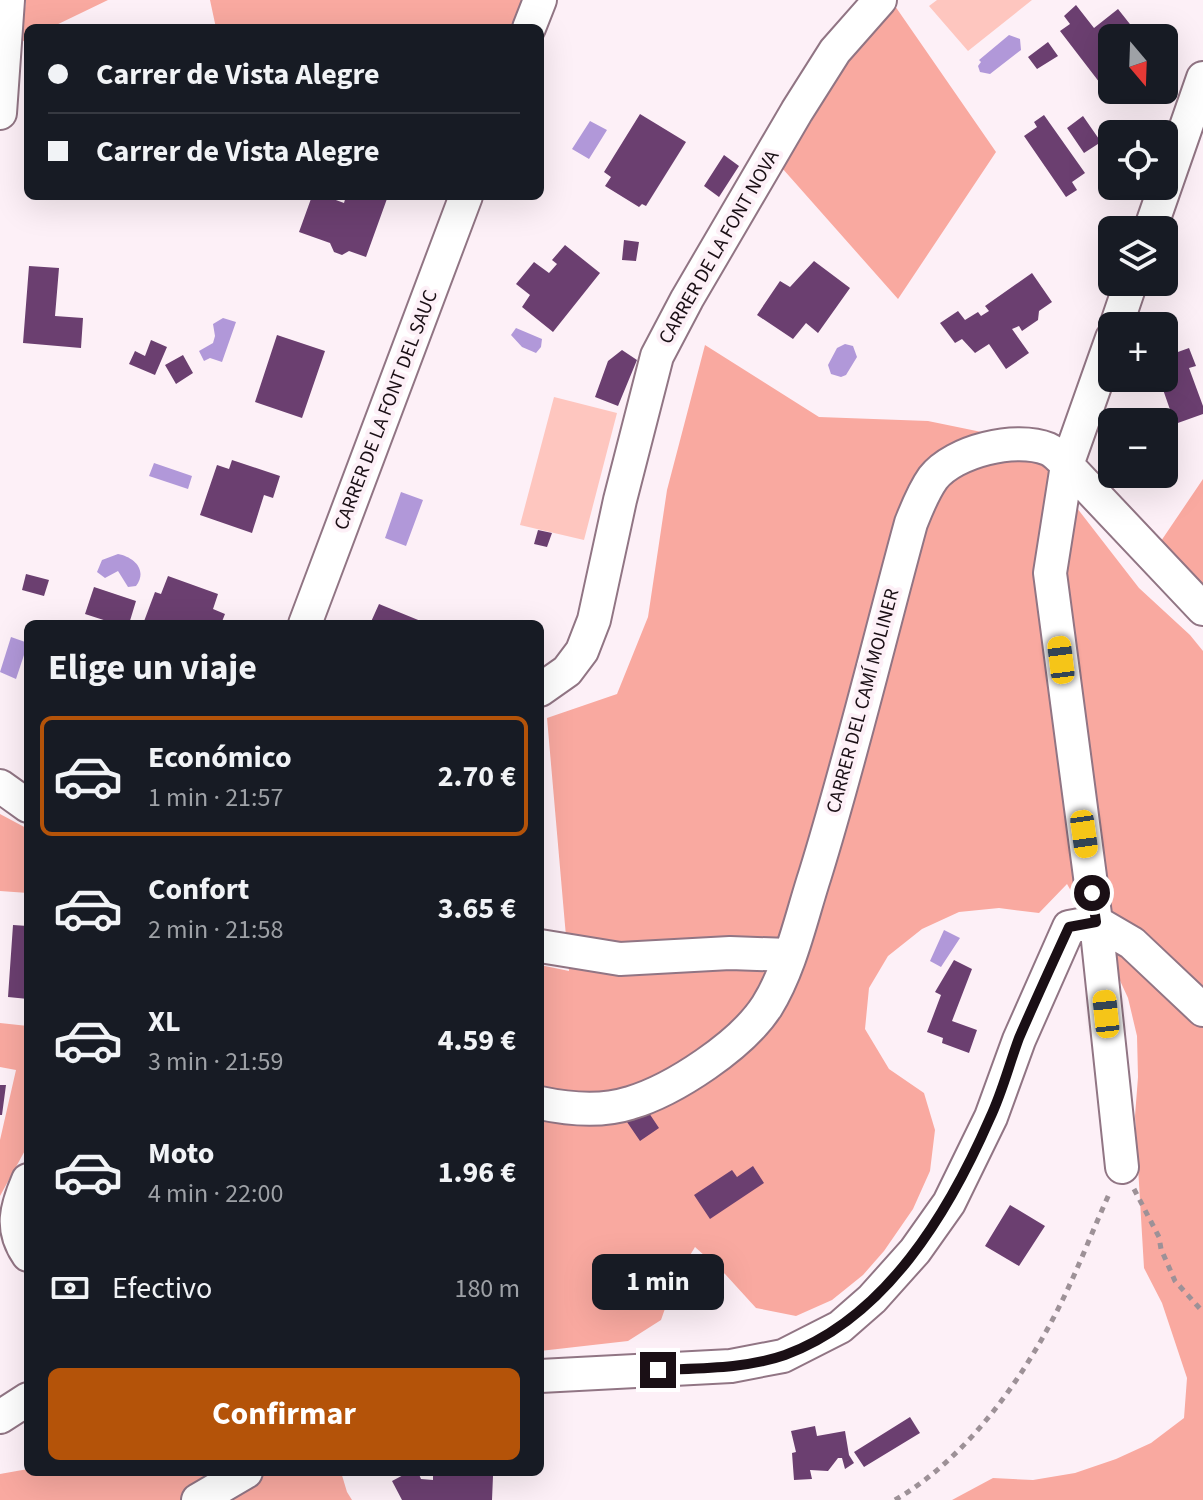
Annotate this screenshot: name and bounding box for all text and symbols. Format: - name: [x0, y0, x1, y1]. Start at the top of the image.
- north arrow: [1098, 24, 1178, 104]
- map controls: [1098, 24, 1178, 488]
- text: Carrer de Vista Alegre: [96, 53, 380, 96]
- button: locate: [1098, 120, 1178, 200]
- text: Carrer de Vista Alegre: [96, 130, 380, 173]
- street label: CARRER DE LA FONT NOVA: [652, 145, 786, 349]
- button: layers: [1098, 216, 1178, 296]
- street label: CARRER DE LA FONT DEL SAUC: [327, 286, 445, 534]
- button: +: [1098, 312, 1178, 392]
- button: −: [1098, 408, 1178, 488]
- street label: CARRER DEL CAMÍ MOLINER: [820, 586, 906, 816]
- car: [1046, 635, 1076, 685]
- text: Elige un viaje: [48, 642, 257, 693]
- text: Económico: [148, 736, 292, 779]
- icon: car: [52, 740, 124, 812]
- text: 2.70 €: [438, 755, 516, 798]
- text: 1 min · 21:57: [148, 779, 283, 816]
- car: [1069, 809, 1099, 859]
- text: Confort: [148, 868, 249, 911]
- icon: car: [52, 872, 124, 944]
- route start: [1074, 875, 1110, 911]
- text: 3.65 €: [438, 887, 516, 930]
- text: 2 min · 21:58: [148, 911, 283, 948]
- car: [1092, 989, 1120, 1039]
- text: XL: [148, 1000, 181, 1043]
- icon: car: [52, 1004, 124, 1076]
- text: 4.59 €: [438, 1019, 516, 1062]
- text: 3 min · 21:59: [148, 1043, 283, 1080]
- text: Moto: [148, 1132, 214, 1175]
- icon: car: [52, 1136, 124, 1208]
- text: 1.96 €: [438, 1151, 516, 1194]
- text: 4 min · 22:00: [148, 1175, 283, 1212]
- callout: 1 min: [592, 1254, 724, 1310]
- text: 1 min: [626, 1263, 690, 1300]
- icon: cash: [48, 1266, 92, 1310]
- text: Efectivo: [112, 1267, 212, 1310]
- text: 180 m: [454, 1270, 520, 1307]
- route end: [640, 1352, 676, 1388]
- button: Confirmar: [48, 1368, 520, 1460]

